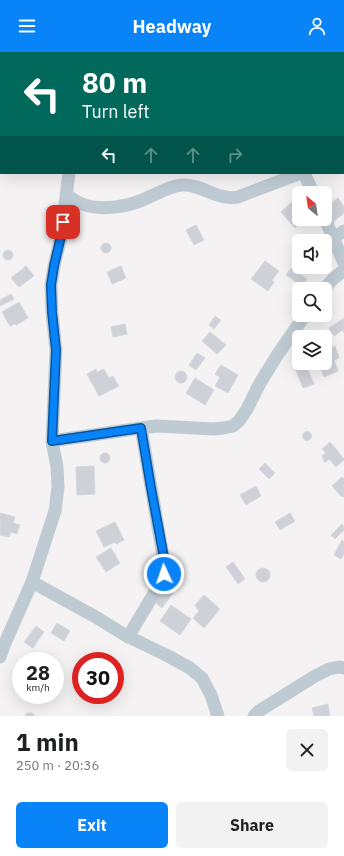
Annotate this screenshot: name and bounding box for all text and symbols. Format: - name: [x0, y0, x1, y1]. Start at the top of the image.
- icon: menu: [16, 15, 38, 37]
- text: Headway: [133, 15, 211, 38]
- icon: person: [306, 15, 328, 37]
- text: 80 m: [82, 64, 147, 101]
- icon: left: [16, 68, 68, 120]
- text: Turn left: [82, 100, 150, 123]
- icon: left: [98, 144, 120, 166]
- icon: ahead: [140, 144, 162, 166]
- icon: ahead: [182, 144, 204, 166]
- icon: right: [224, 144, 246, 166]
- north arrow: [292, 186, 332, 226]
- map controls: [292, 186, 332, 370]
- pin: [46, 205, 80, 239]
- icon: arrive: [52, 211, 74, 233]
- button: sound: [292, 234, 332, 274]
- button: search: [292, 282, 332, 322]
- button: layers: [292, 330, 332, 370]
- position arrow: [143, 553, 185, 595]
- speed limit sign: 30: [72, 652, 124, 704]
- text: 28: [26, 659, 50, 686]
- text: km/h: [26, 681, 50, 694]
- text: 1 min: [16, 726, 79, 758]
- button: close: [286, 729, 328, 771]
- text: 250 m · 20:36: [16, 757, 99, 774]
- button: Exit: [16, 802, 168, 848]
- button: Share: [176, 802, 328, 848]

